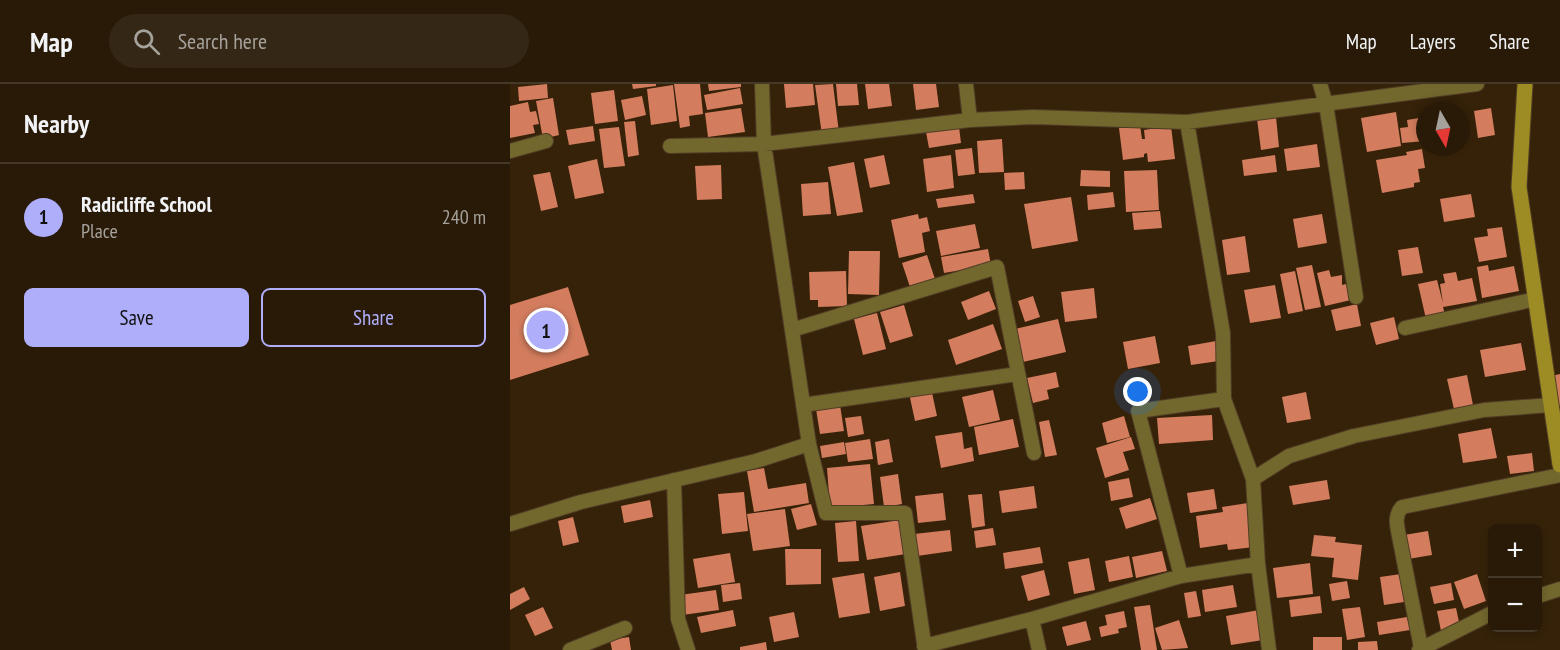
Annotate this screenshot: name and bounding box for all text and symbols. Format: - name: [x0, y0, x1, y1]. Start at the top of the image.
- search box: [109, 14, 529, 68]
- text: Map: [30, 23, 73, 60]
- icon: search: [130, 25, 163, 58]
- text: Search here: [178, 27, 267, 55]
- text: Map: [1346, 28, 1377, 55]
- text: Layers: [1410, 28, 1456, 55]
- text: Share: [1489, 28, 1530, 55]
- north arrow: [1416, 102, 1470, 156]
- text: Nearby: [24, 107, 89, 140]
- text: Radicliffe School: [81, 190, 212, 218]
- text: 1: [39, 204, 48, 230]
- text: 240 m: [442, 204, 486, 230]
- text: Place: [81, 218, 118, 244]
- button: Save: [24, 288, 249, 347]
- button: Share: [261, 288, 486, 347]
- pin: 1: [526, 308, 566, 352]
- your location: [1123, 377, 1152, 406]
- map controls: [1488, 524, 1542, 632]
- button: +: [1488, 524, 1542, 578]
- button: −: [1488, 578, 1542, 632]

